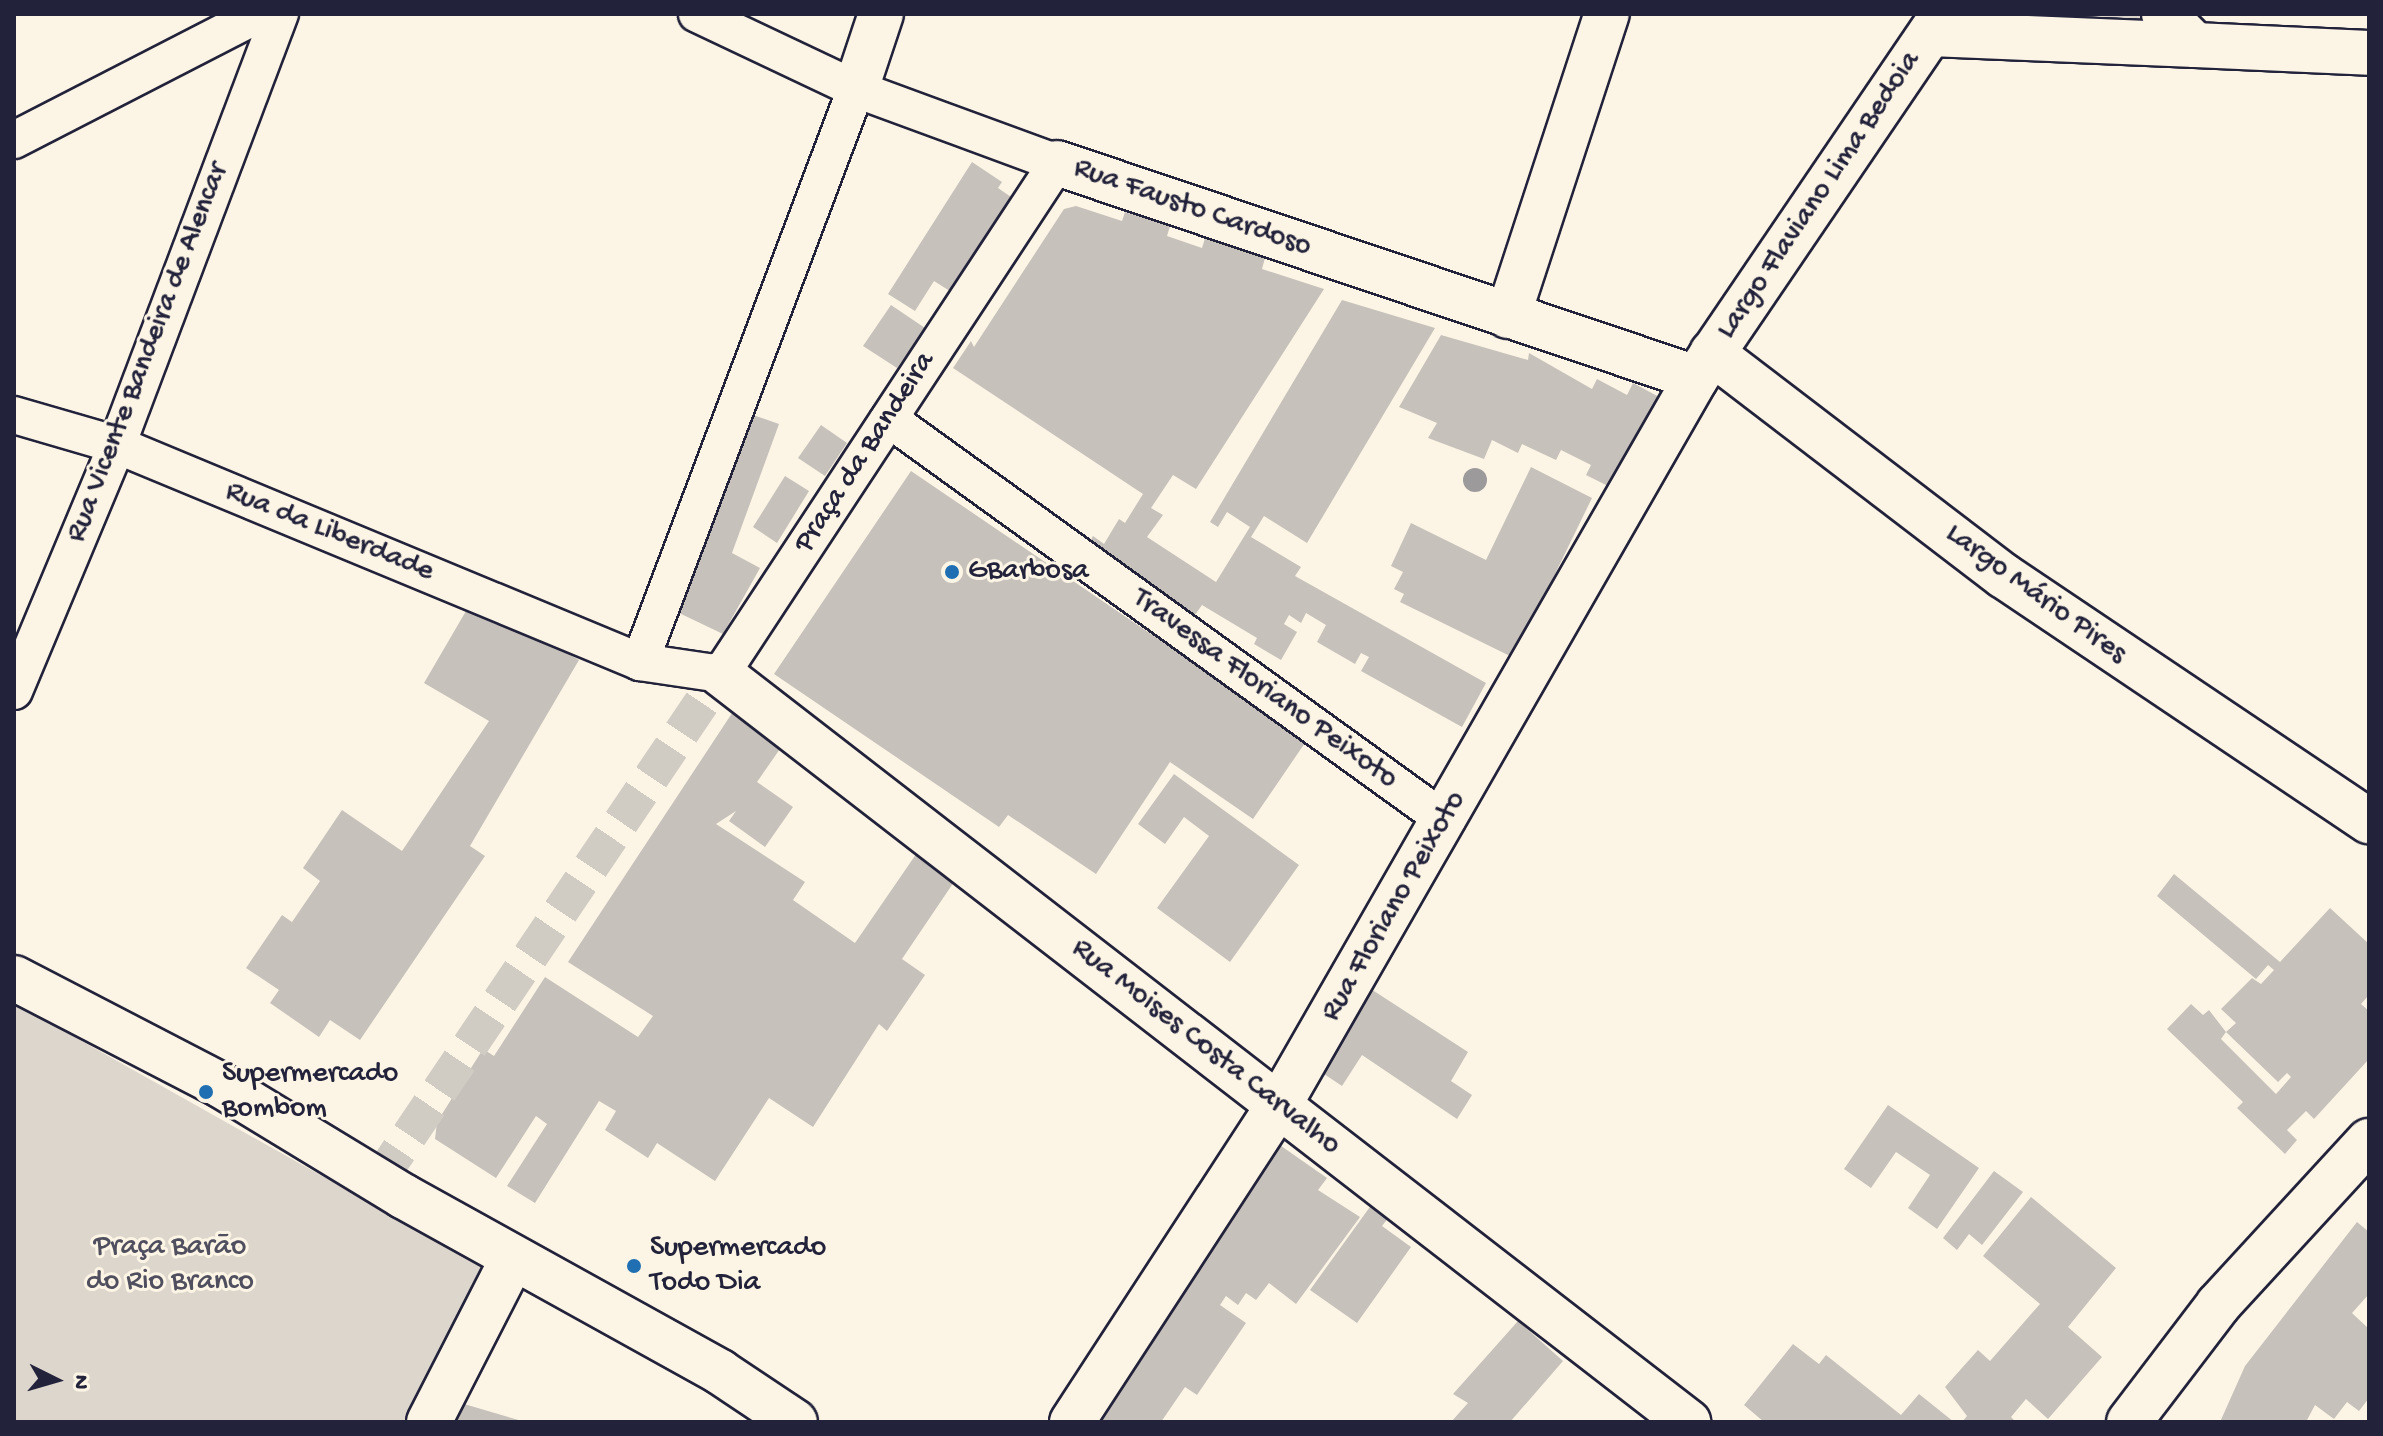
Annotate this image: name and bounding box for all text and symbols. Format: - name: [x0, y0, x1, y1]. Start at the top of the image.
- street label: Largo Flaviano Lima Bedoia: [1710, 45, 1930, 347]
- street label: Rua Fausto Cardoso: [1068, 151, 1316, 267]
- street label: Rua Vicente Bandeira de Alencar: [60, 158, 238, 548]
- street label: Praça da Bandeira: [788, 346, 944, 560]
- street label: Rua da Liberdade: [220, 475, 438, 591]
- street label: Largo Mário Pires: [1937, 517, 2133, 673]
- place label: GBarbosa: [968, 554, 1089, 590]
- marker: GBarbosa: [943, 563, 961, 581]
- street label: Travessa Floriano Peixoto: [1124, 582, 1404, 798]
- street label: Rua Floriano Peixoto: [1315, 786, 1475, 1028]
- street label: Rua Moises Costa Carvalho: [1063, 932, 1347, 1164]
- place label: Supermercado Bombom: [222, 1057, 398, 1128]
- marker: Supermercado Bombom: [197, 1083, 215, 1101]
- park label: Praça Barão do Rio Branco: [86, 1230, 254, 1300]
- place label: Supermercado Todo Dia: [650, 1231, 826, 1302]
- marker: Supermercado Todo Dia: [625, 1257, 643, 1275]
- north arrow: [16, 1340, 96, 1420]
- text: N: [66, 1374, 93, 1390]

